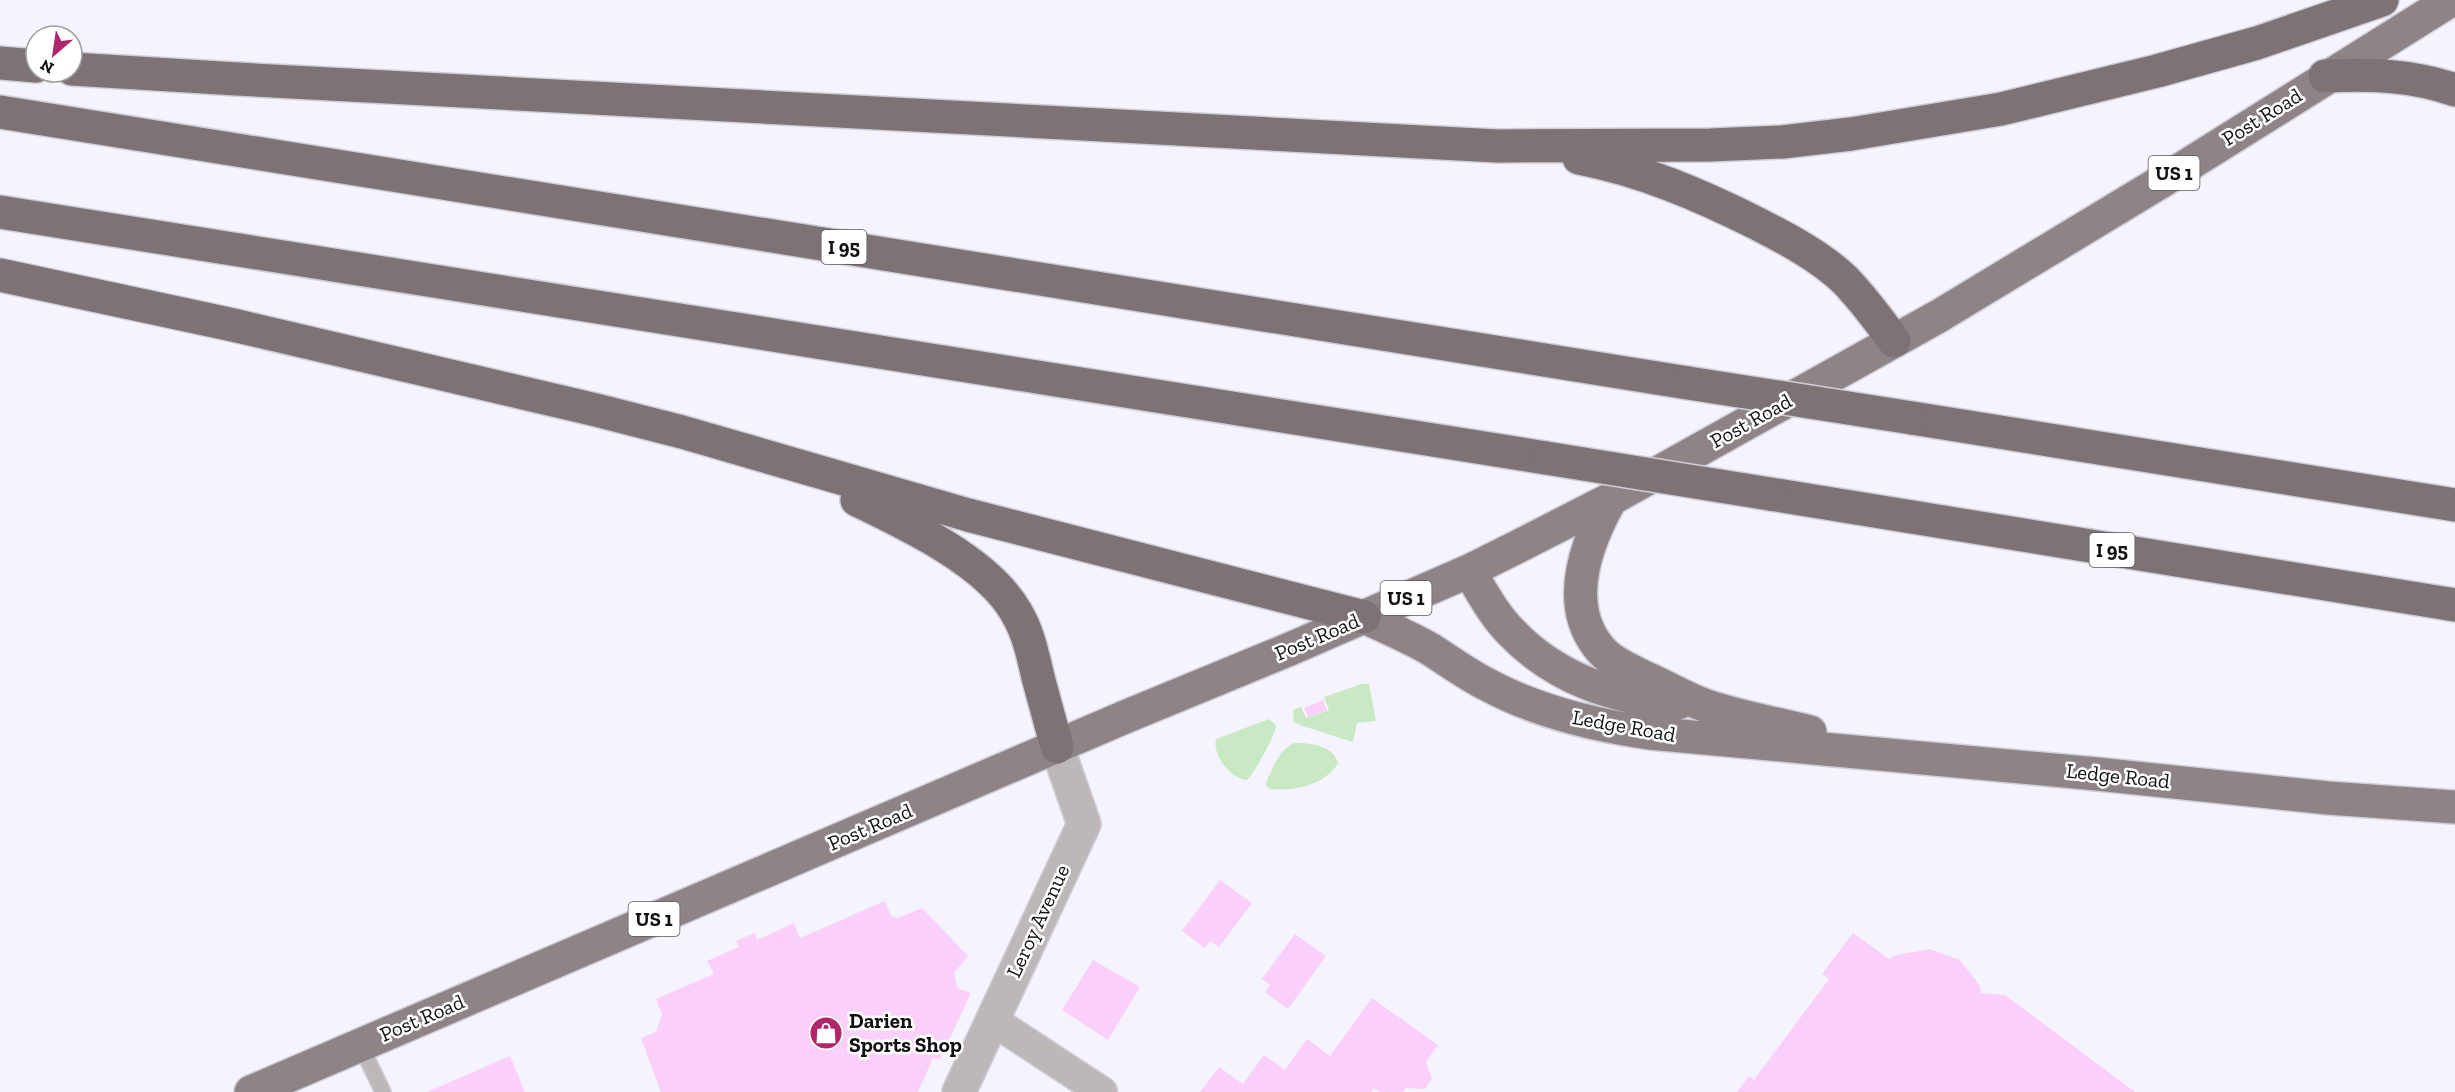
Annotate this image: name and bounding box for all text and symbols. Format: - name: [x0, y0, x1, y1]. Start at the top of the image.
- north arrow: [24, 24, 84, 84]
- text: N: [37, 55, 57, 78]
- street label: Post Road: [2217, 82, 2307, 151]
- road number: US 1: [2148, 156, 2200, 190]
- road number: I 95: [822, 230, 866, 264]
- street label: Post Road: [1706, 388, 1796, 453]
- road number: I 95: [2090, 533, 2134, 567]
- road number: US 1: [1380, 581, 1432, 615]
- street label: Post Road: [1271, 607, 1363, 665]
- street label: Ledge Road: [1571, 704, 1678, 747]
- street label: Ledge Road: [2065, 758, 2172, 793]
- street label: Post Road: [824, 797, 916, 855]
- street label: Leroy Avenue: [1001, 860, 1075, 981]
- road number: US 1: [628, 902, 680, 936]
- street label: Post Road: [376, 988, 468, 1046]
- place label: Darien Sports Shop: [849, 1008, 962, 1057]
- shop icon: Darien Sports Shop: [808, 1015, 844, 1051]

